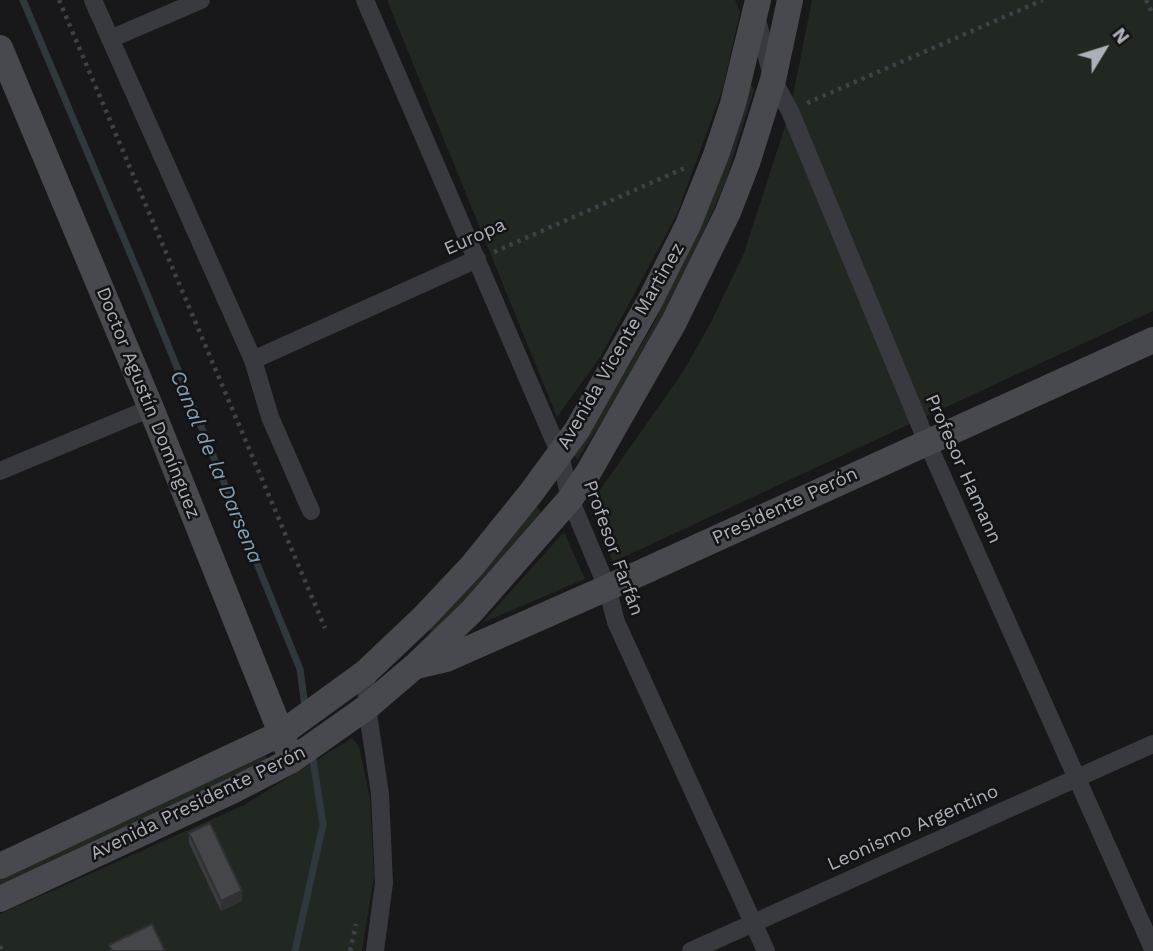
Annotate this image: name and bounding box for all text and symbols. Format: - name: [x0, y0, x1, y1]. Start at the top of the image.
- north arrow: [1069, 14, 1139, 84]
- text: N: [1108, 23, 1134, 48]
- street label: Europa: [441, 213, 509, 261]
- street label: Avenida Vicente Martinez: [552, 239, 690, 453]
- street label: Doctor Agustín Domínguez: [91, 284, 205, 522]
- water label: Canal de la Darsena: [164, 367, 268, 567]
- street label: Profesor Hamann: [920, 391, 1006, 547]
- street label: Presidente Perón: [709, 462, 861, 550]
- street label: Profesor Farfán: [578, 477, 648, 619]
- street label: Avenida Presidente Perón: [87, 741, 309, 865]
- street label: Leonismo Argentino: [824, 780, 1002, 876]

